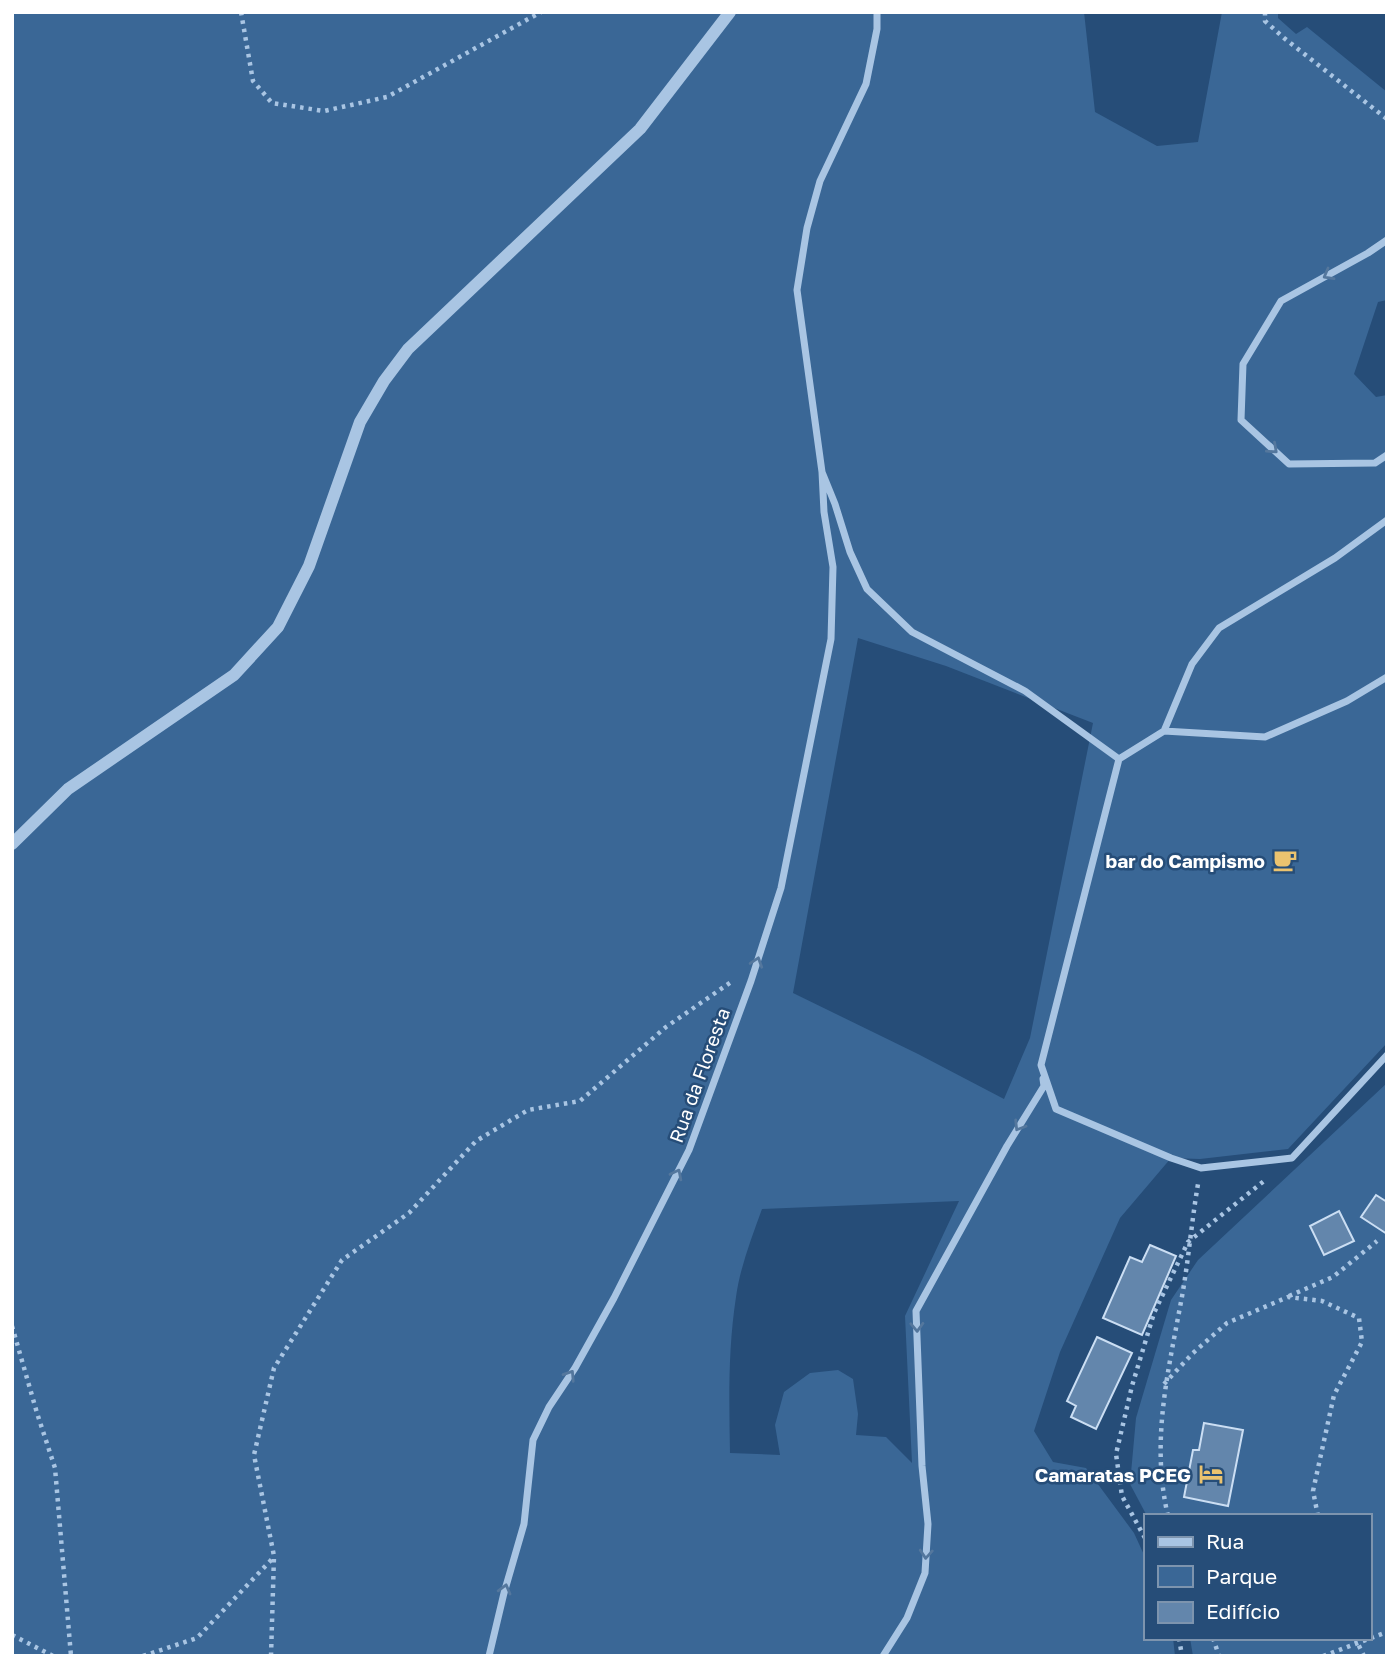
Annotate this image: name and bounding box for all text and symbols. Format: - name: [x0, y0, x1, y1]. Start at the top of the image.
- one-way arrow: [1323, 267, 1336, 280]
- one-way arrow: [1265, 441, 1278, 453]
- cafe icon: bar do Campismo: [1271, 846, 1299, 874]
- place label: bar do Campismo: [1106, 849, 1265, 872]
- one-way arrow: [749, 956, 763, 968]
- street label: Rua da Floresta: [664, 1004, 734, 1146]
- one-way arrow: [1015, 1118, 1028, 1131]
- one-way arrow: [669, 1169, 682, 1181]
- one-way arrow: [909, 1322, 925, 1332]
- one-way arrow: [562, 1370, 574, 1383]
- hotel icon: Camaratas PCEG: [1197, 1460, 1225, 1488]
- place label: Camaratas PCEG: [1035, 1463, 1191, 1486]
- legend: [1144, 1514, 1371, 1640]
- text: Rua: [1206, 1528, 1244, 1554]
- one-way arrow: [919, 1548, 934, 1559]
- text: Parque: [1206, 1563, 1277, 1589]
- one-way arrow: [497, 1584, 511, 1596]
- text: Edifício: [1206, 1598, 1280, 1624]

